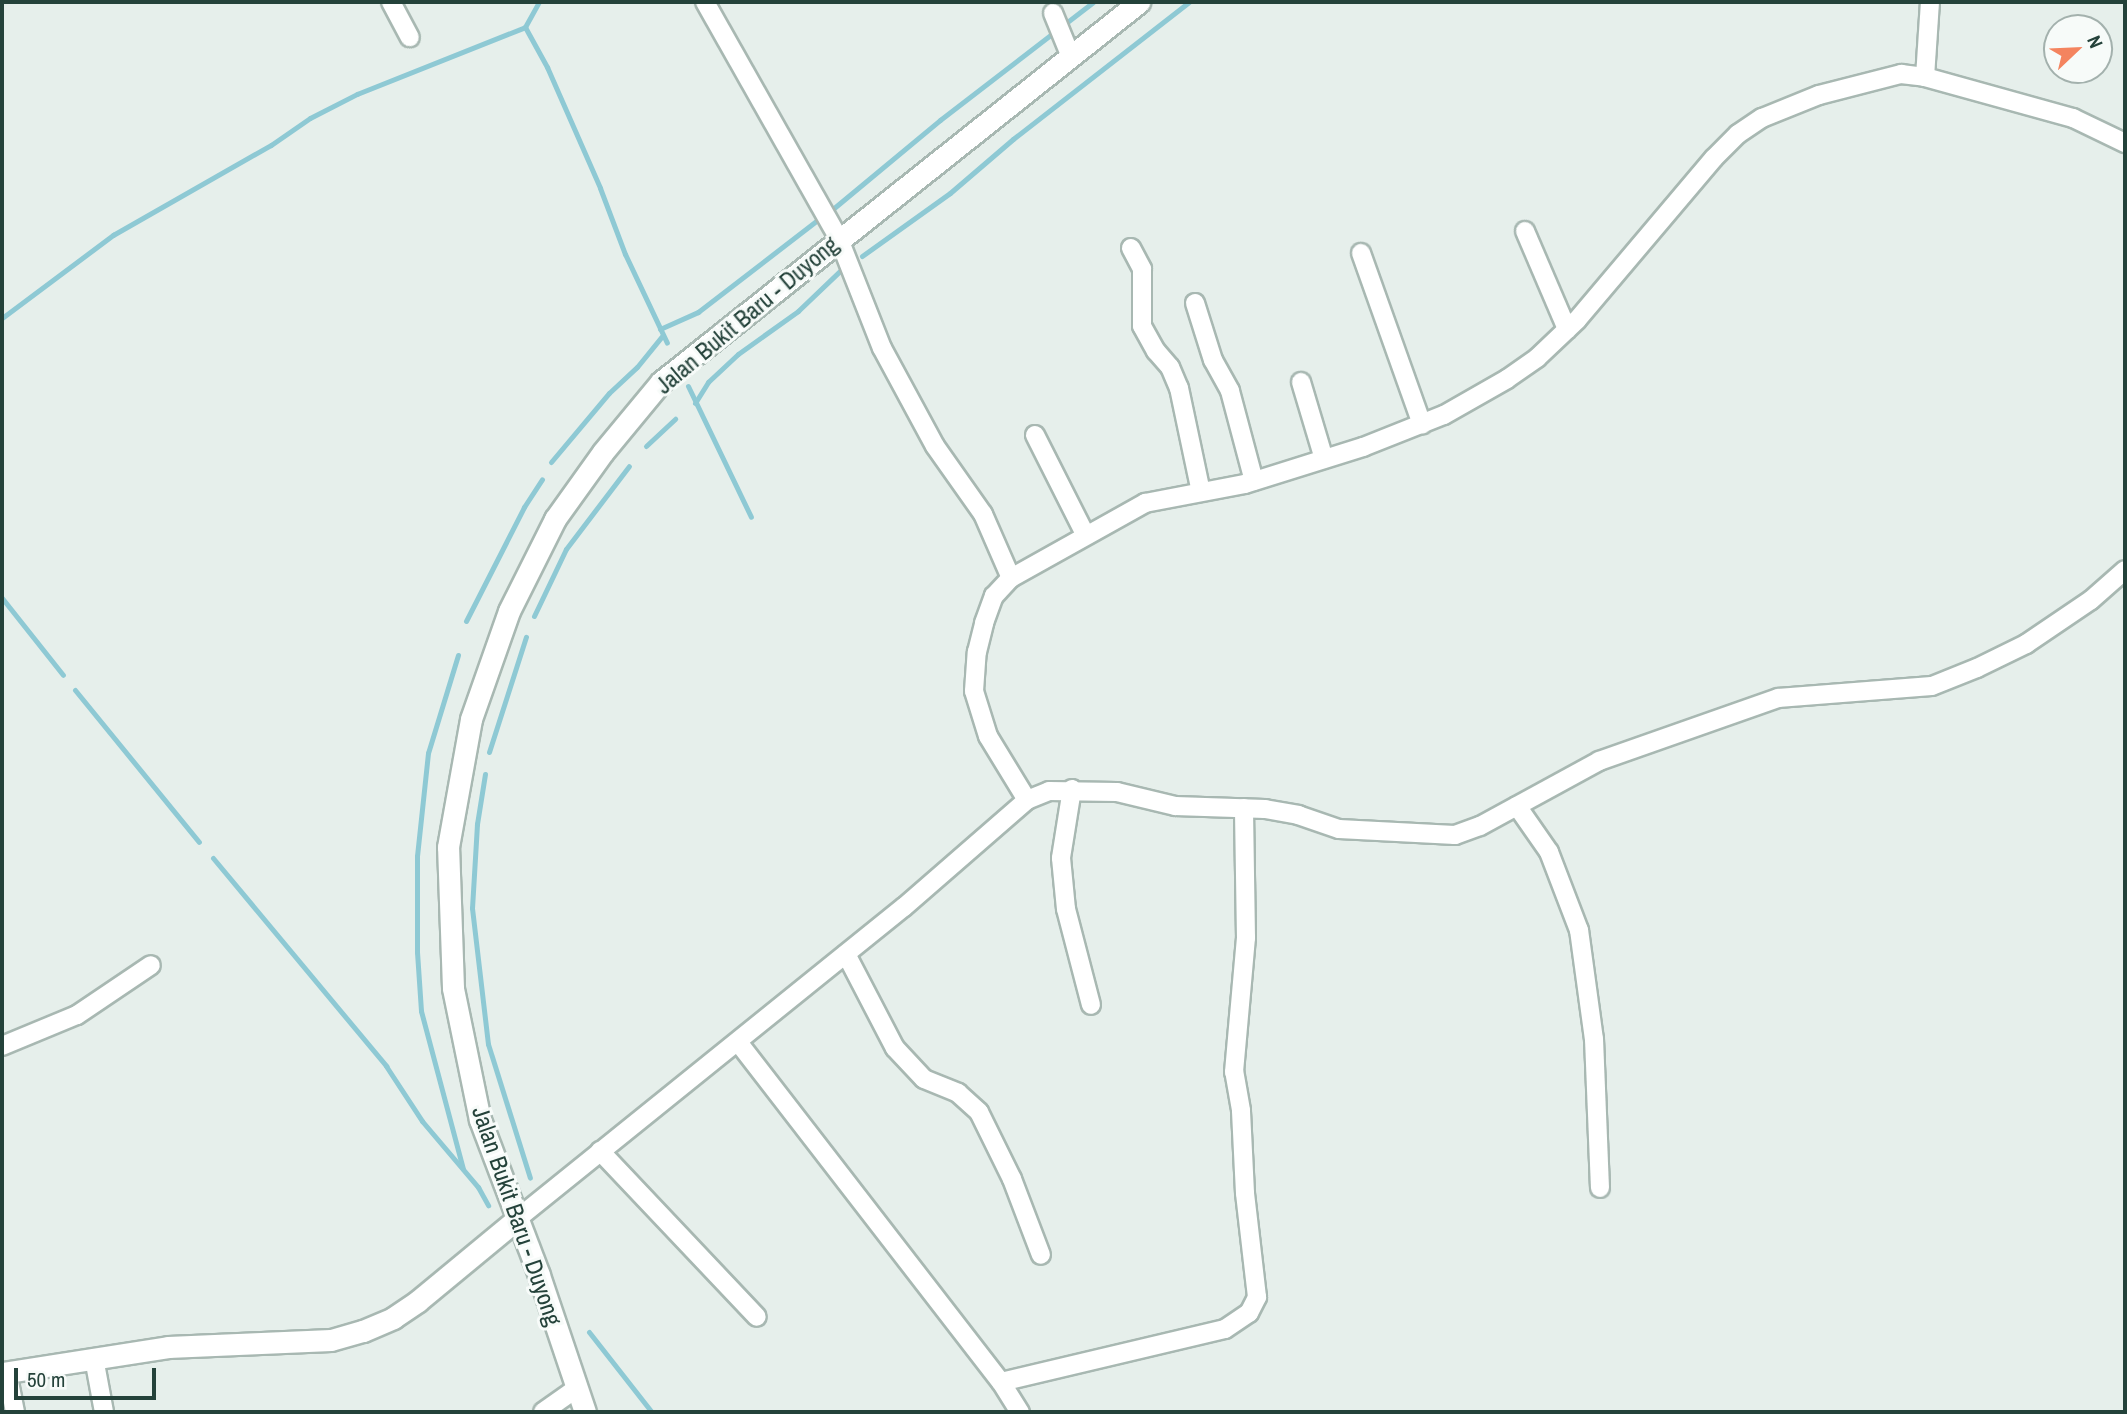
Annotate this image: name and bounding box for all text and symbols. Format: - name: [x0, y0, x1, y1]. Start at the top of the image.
- north arrow: [2043, 14, 2113, 84]
- text: N: [2081, 31, 2110, 52]
- street label: Jalan Bukit Baru - Duyong: [650, 230, 844, 400]
- street label: Jalan Bukit Baru - Duyong: [466, 1103, 568, 1329]
- scale bar: [18, 1354, 159, 1398]
- text: 50 m: [27, 1365, 65, 1394]

